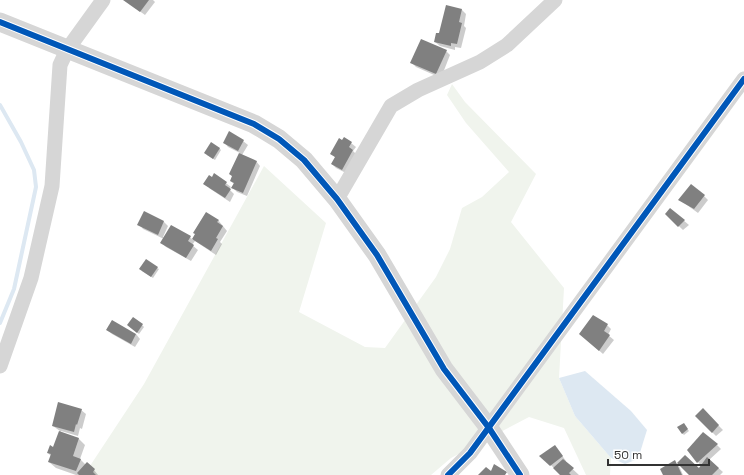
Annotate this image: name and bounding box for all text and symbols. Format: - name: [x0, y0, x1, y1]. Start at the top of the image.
- scale bar: [608, 441, 709, 467]
- text: 50 m: [614, 447, 642, 463]

